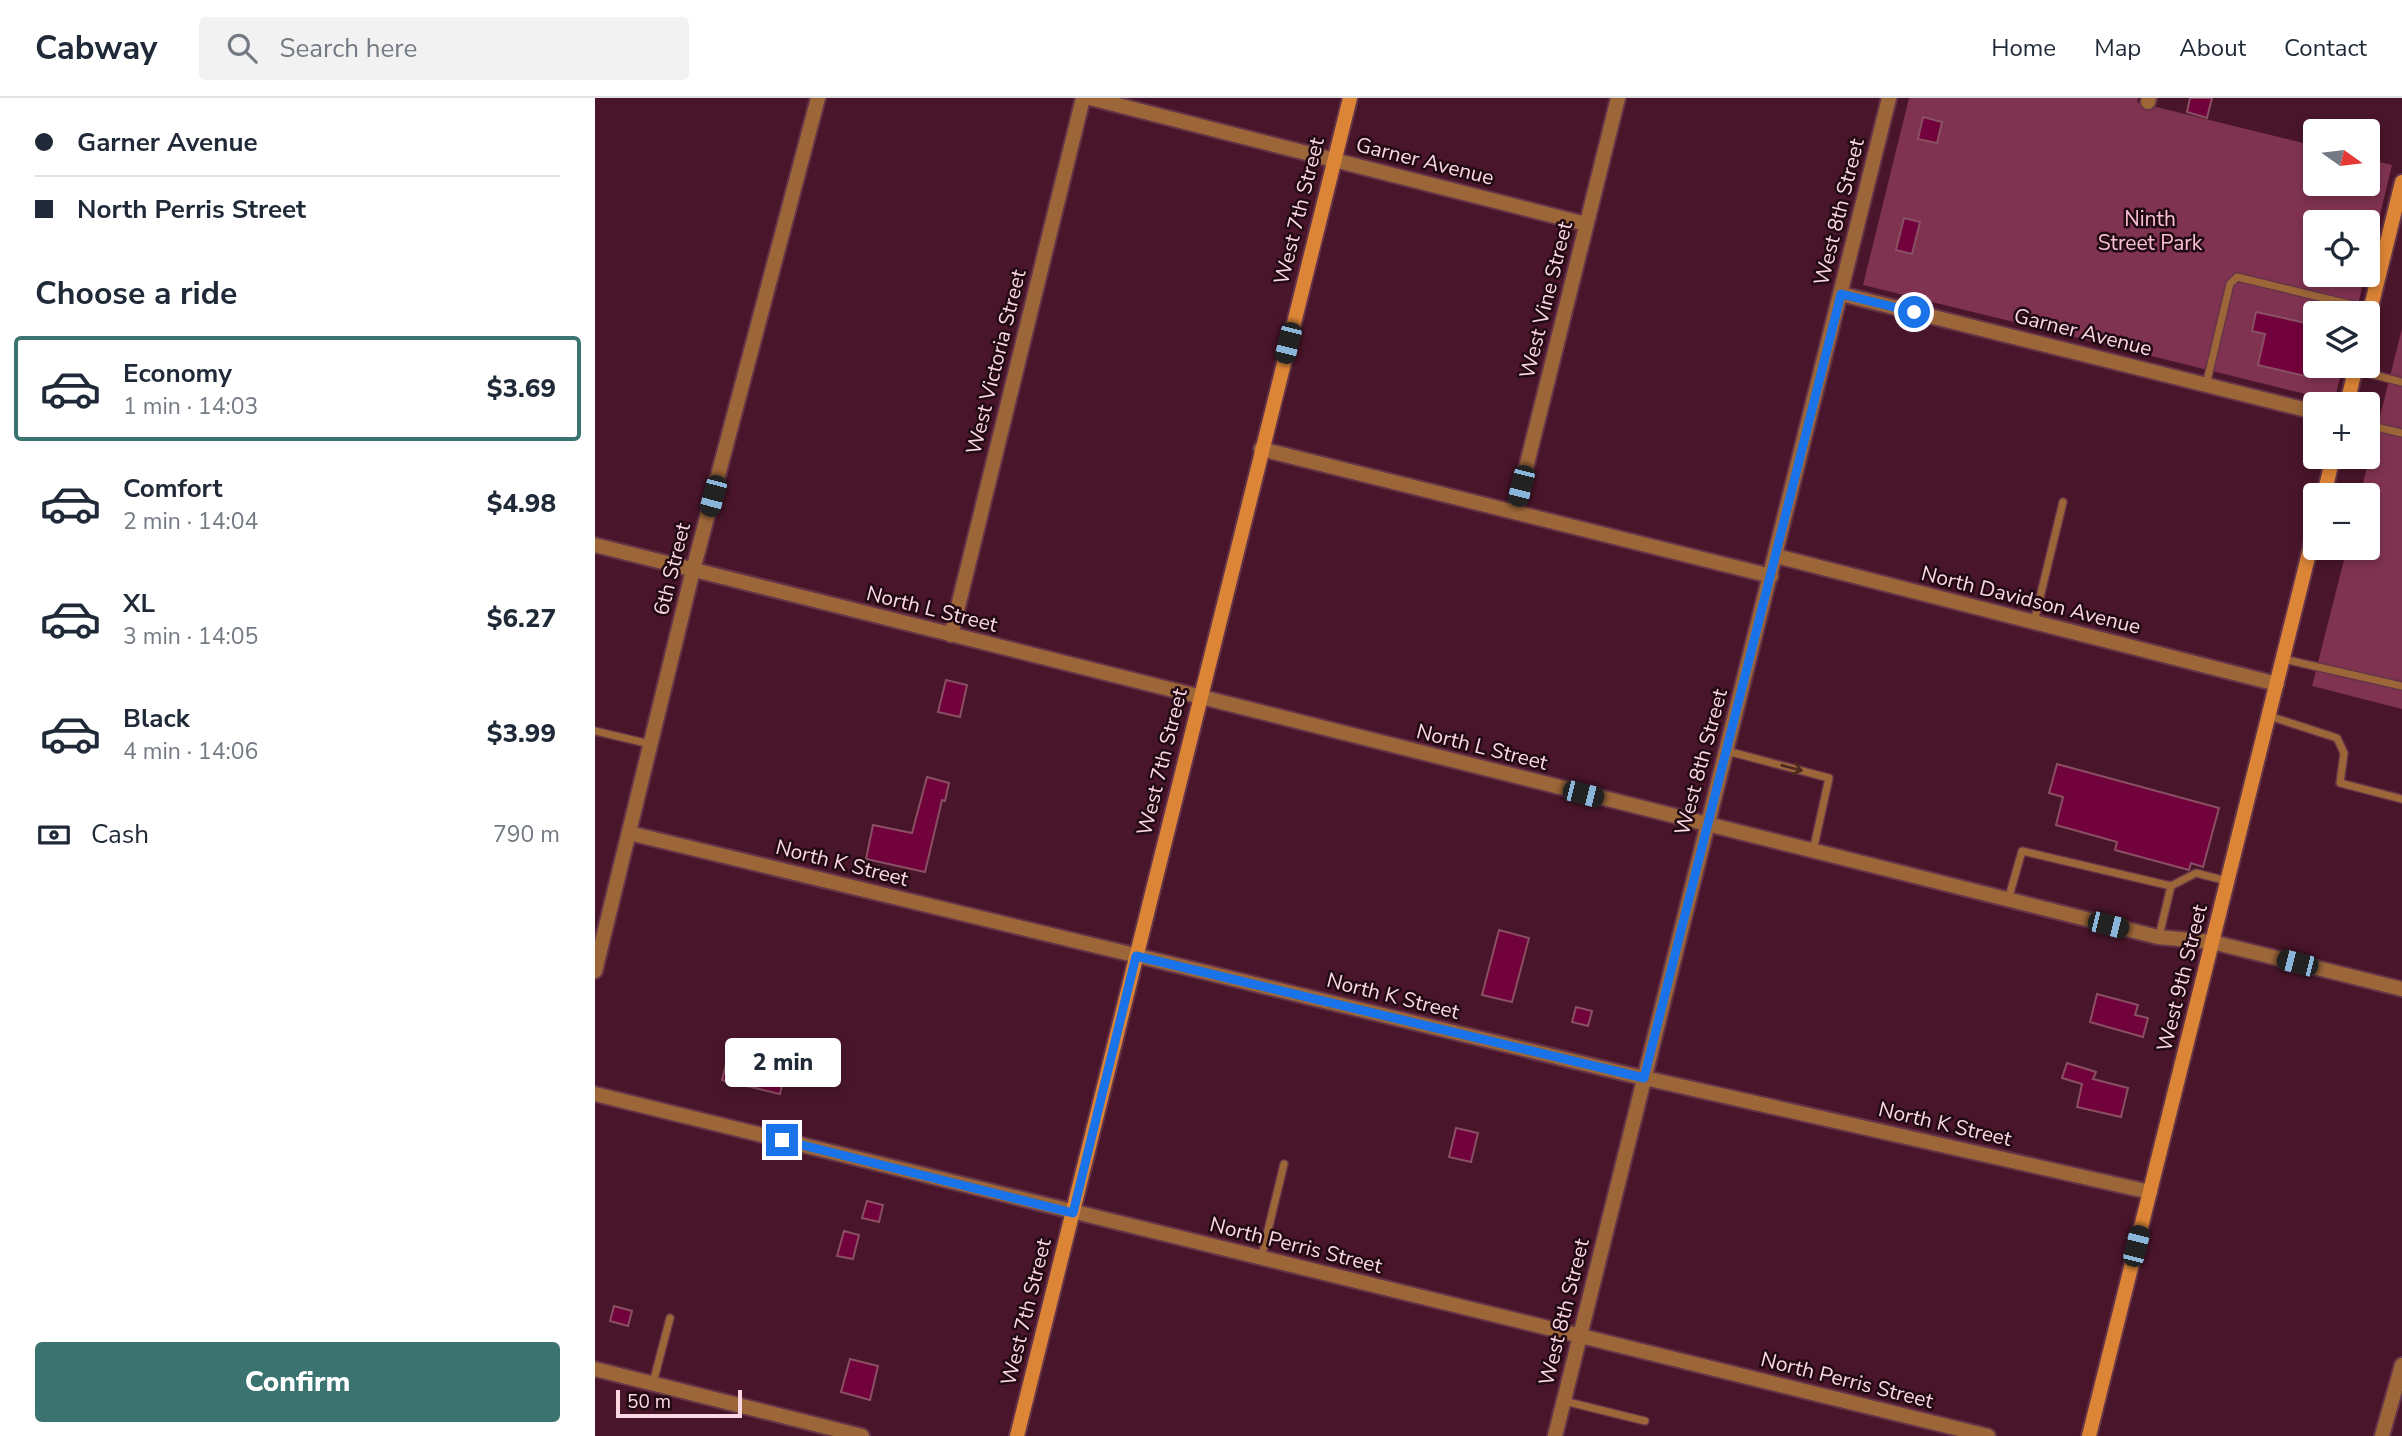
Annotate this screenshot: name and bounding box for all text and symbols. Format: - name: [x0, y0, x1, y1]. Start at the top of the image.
- search box: [199, 17, 689, 80]
- text: Cabway: [35, 26, 157, 71]
- icon: search: [223, 29, 261, 67]
- text: Search here: [279, 31, 417, 66]
- text: Home: [1991, 32, 2056, 64]
- text: Map: [2094, 32, 2141, 64]
- text: About: [2179, 32, 2246, 64]
- text: Contact: [2284, 32, 2367, 64]
- north arrow: [2303, 119, 2380, 196]
- map controls: [2303, 119, 2380, 560]
- text: Garner Avenue: [77, 125, 258, 160]
- street label: Garner Avenue: [1353, 130, 1497, 192]
- street label: West 7th Street: [1267, 134, 1331, 287]
- street label: West 8th Street: [1807, 135, 1871, 288]
- text: North Perris Street: [77, 192, 306, 227]
- park label: Ninth Street Park: [2098, 205, 2203, 257]
- button: locate: [2303, 210, 2380, 287]
- street label: West Vine Street: [1513, 218, 1579, 381]
- street label: West Victoria Street: [959, 266, 1033, 458]
- text: Choose a ride: [35, 272, 237, 315]
- route start: [1898, 296, 1930, 328]
- street label: Garner Avenue: [2011, 301, 2155, 363]
- button: layers: [2303, 301, 2380, 378]
- car: [1273, 320, 1304, 366]
- text: Economy: [123, 356, 232, 391]
- icon: car: [39, 357, 102, 420]
- text: $3.69: [487, 371, 556, 406]
- text: 1 min · 14:03: [123, 391, 258, 422]
- button: +: [2303, 392, 2380, 469]
- car: [1506, 463, 1537, 509]
- text: Comfort: [123, 471, 223, 506]
- icon: car: [39, 472, 102, 535]
- car: [698, 473, 729, 519]
- button: −: [2303, 483, 2380, 560]
- text: $4.98: [487, 486, 556, 521]
- text: 2 min · 14:04: [123, 506, 258, 537]
- street label: 6th Street: [647, 519, 697, 618]
- street label: North Davidson Avenue: [1918, 559, 2144, 641]
- street label: North L Street: [864, 579, 1001, 639]
- text: XL: [123, 586, 155, 621]
- icon: car: [39, 587, 102, 650]
- text: $6.27: [487, 601, 556, 636]
- text: 3 min · 14:05: [123, 621, 258, 652]
- street label: West 7th Street: [1130, 685, 1194, 838]
- street label: West 8th Street: [1668, 685, 1734, 838]
- text: Black: [123, 701, 190, 736]
- icon: car: [39, 702, 102, 765]
- text: $3.99: [487, 716, 556, 751]
- street label: North L Street: [1414, 717, 1551, 777]
- text: 4 min · 14:06: [123, 736, 258, 767]
- one-way arrow: [1781, 763, 1803, 776]
- car: [1561, 779, 1606, 809]
- icon: cash: [35, 816, 73, 854]
- text: Cash: [91, 817, 149, 852]
- text: 790 m: [493, 819, 560, 850]
- street label: North K Street: [773, 833, 912, 893]
- street label: West 9th Street: [2150, 901, 2214, 1054]
- car: [2086, 910, 2131, 940]
- car: [2275, 948, 2320, 978]
- street label: North K Street: [1324, 966, 1463, 1026]
- callout: 2 min: [724, 1038, 840, 1088]
- text: 2 min: [753, 1047, 813, 1078]
- street label: North K Street: [1876, 1095, 2015, 1153]
- route end: [766, 1124, 798, 1156]
- street label: North Perris Street: [1207, 1210, 1386, 1280]
- car: [2121, 1223, 2152, 1269]
- street label: West 7th Street: [994, 1235, 1058, 1388]
- street label: West 8th Street: [1532, 1235, 1596, 1388]
- button: Confirm: [35, 1342, 560, 1422]
- street label: North Perris Street: [1758, 1345, 1937, 1415]
- scale bar: [616, 1387, 742, 1419]
- text: 50 m: [627, 1389, 671, 1415]

